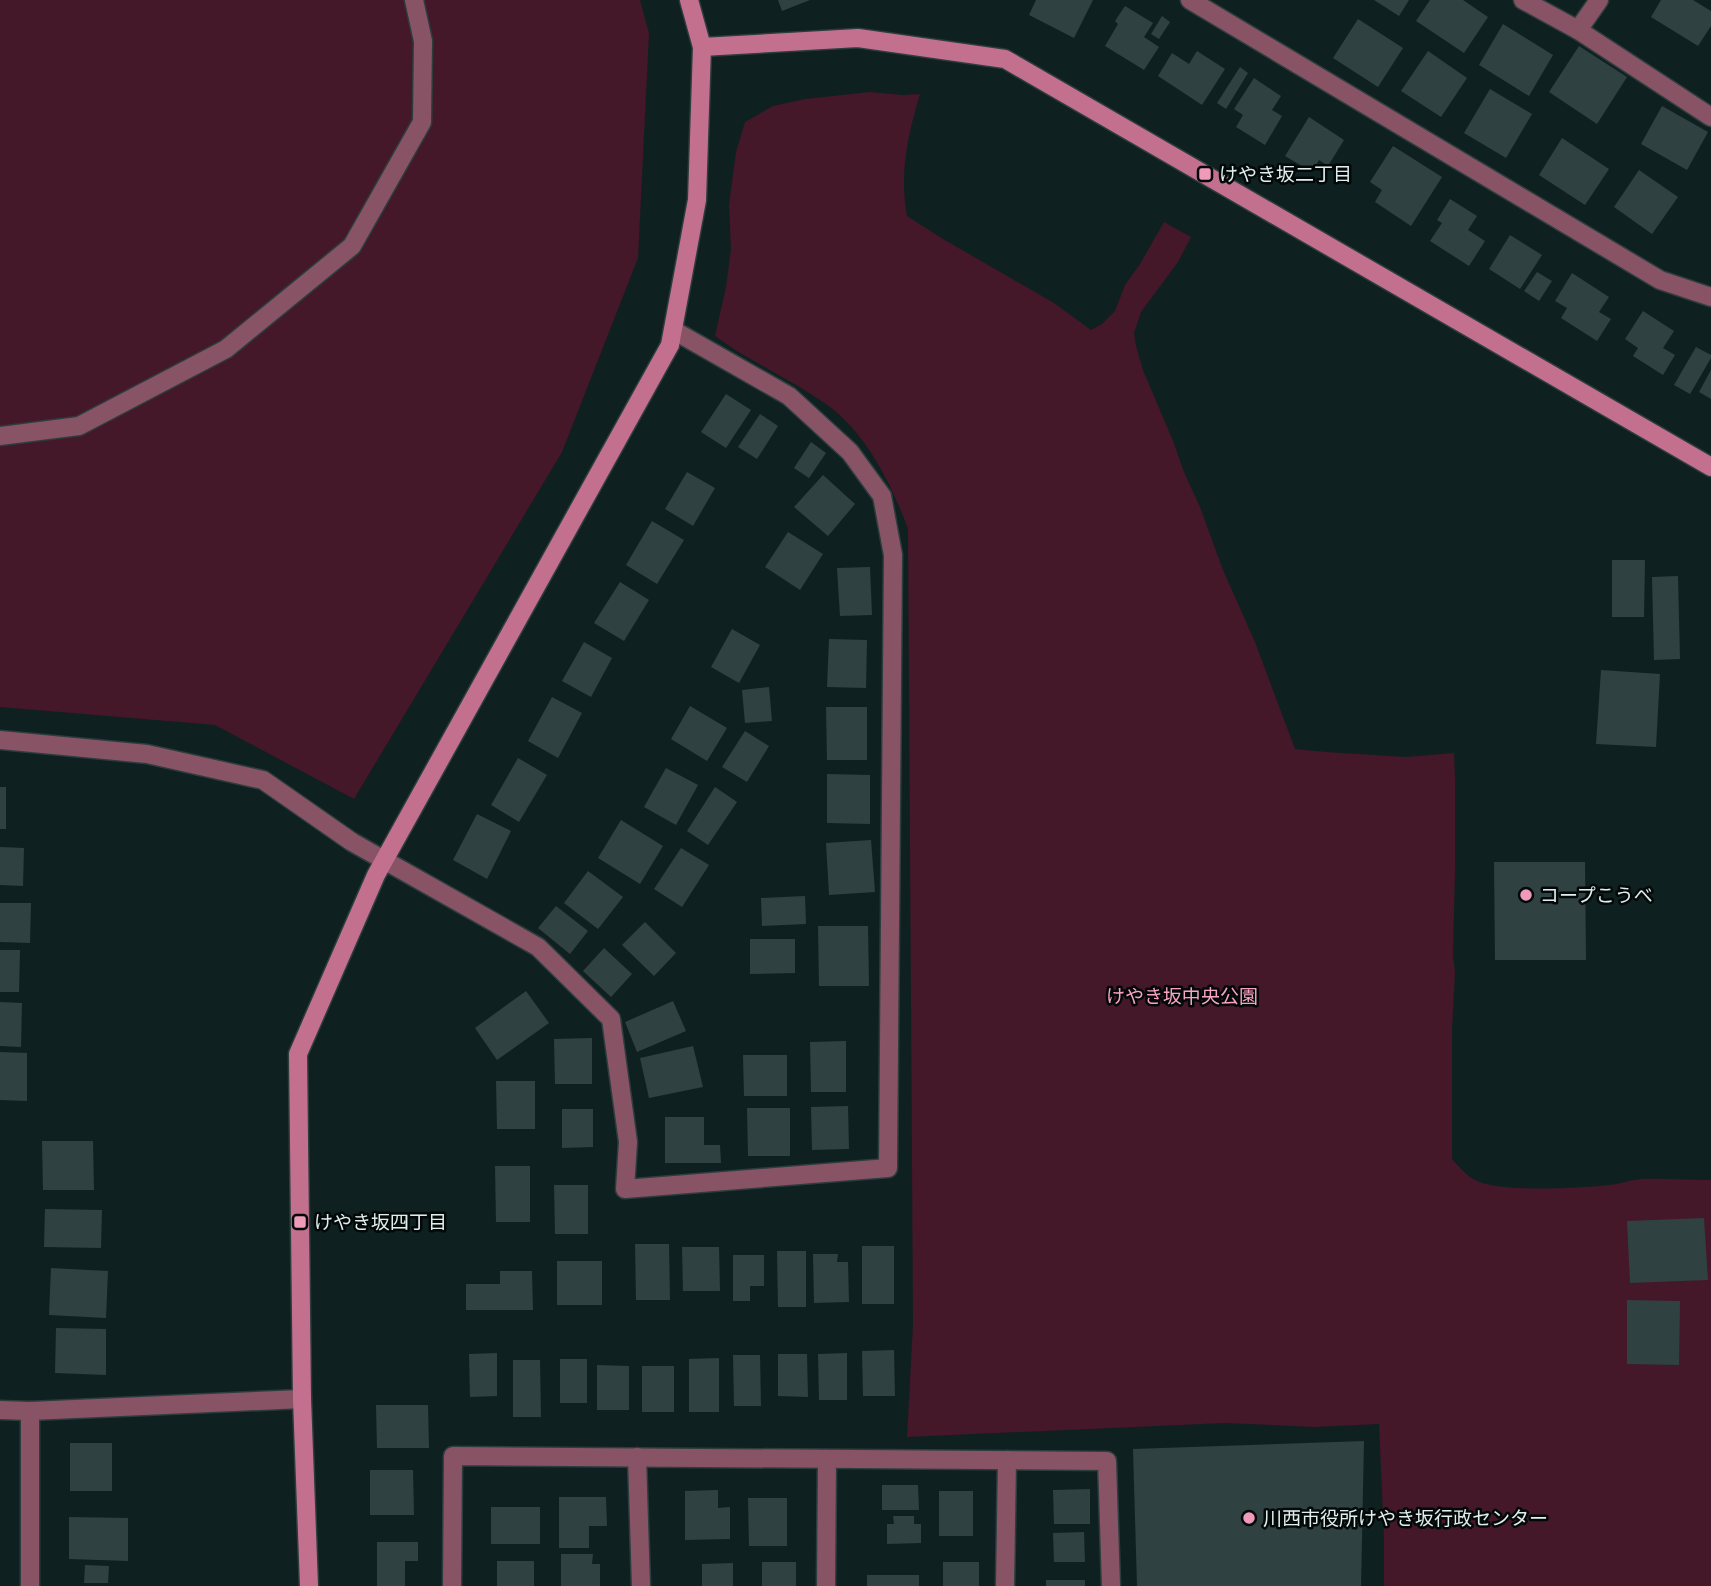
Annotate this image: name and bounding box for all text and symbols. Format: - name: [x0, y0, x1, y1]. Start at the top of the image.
- place label: けやき坂二丁目: [1219, 162, 1352, 186]
- marker: けやき坂二丁目: [1197, 166, 1213, 182]
- place label: コープこうべ: [1540, 883, 1653, 907]
- marker: コープこうべ: [1518, 887, 1534, 903]
- park label: けやき坂中央公園: [1106, 984, 1258, 1008]
- place label: けやき坂四丁目: [314, 1210, 447, 1234]
- marker: けやき坂四丁目: [292, 1214, 308, 1230]
- place label: 川西市役所けやき坂行政センター: [1263, 1506, 1548, 1530]
- marker: 川西市役所けやき坂行政センター: [1241, 1510, 1257, 1526]

